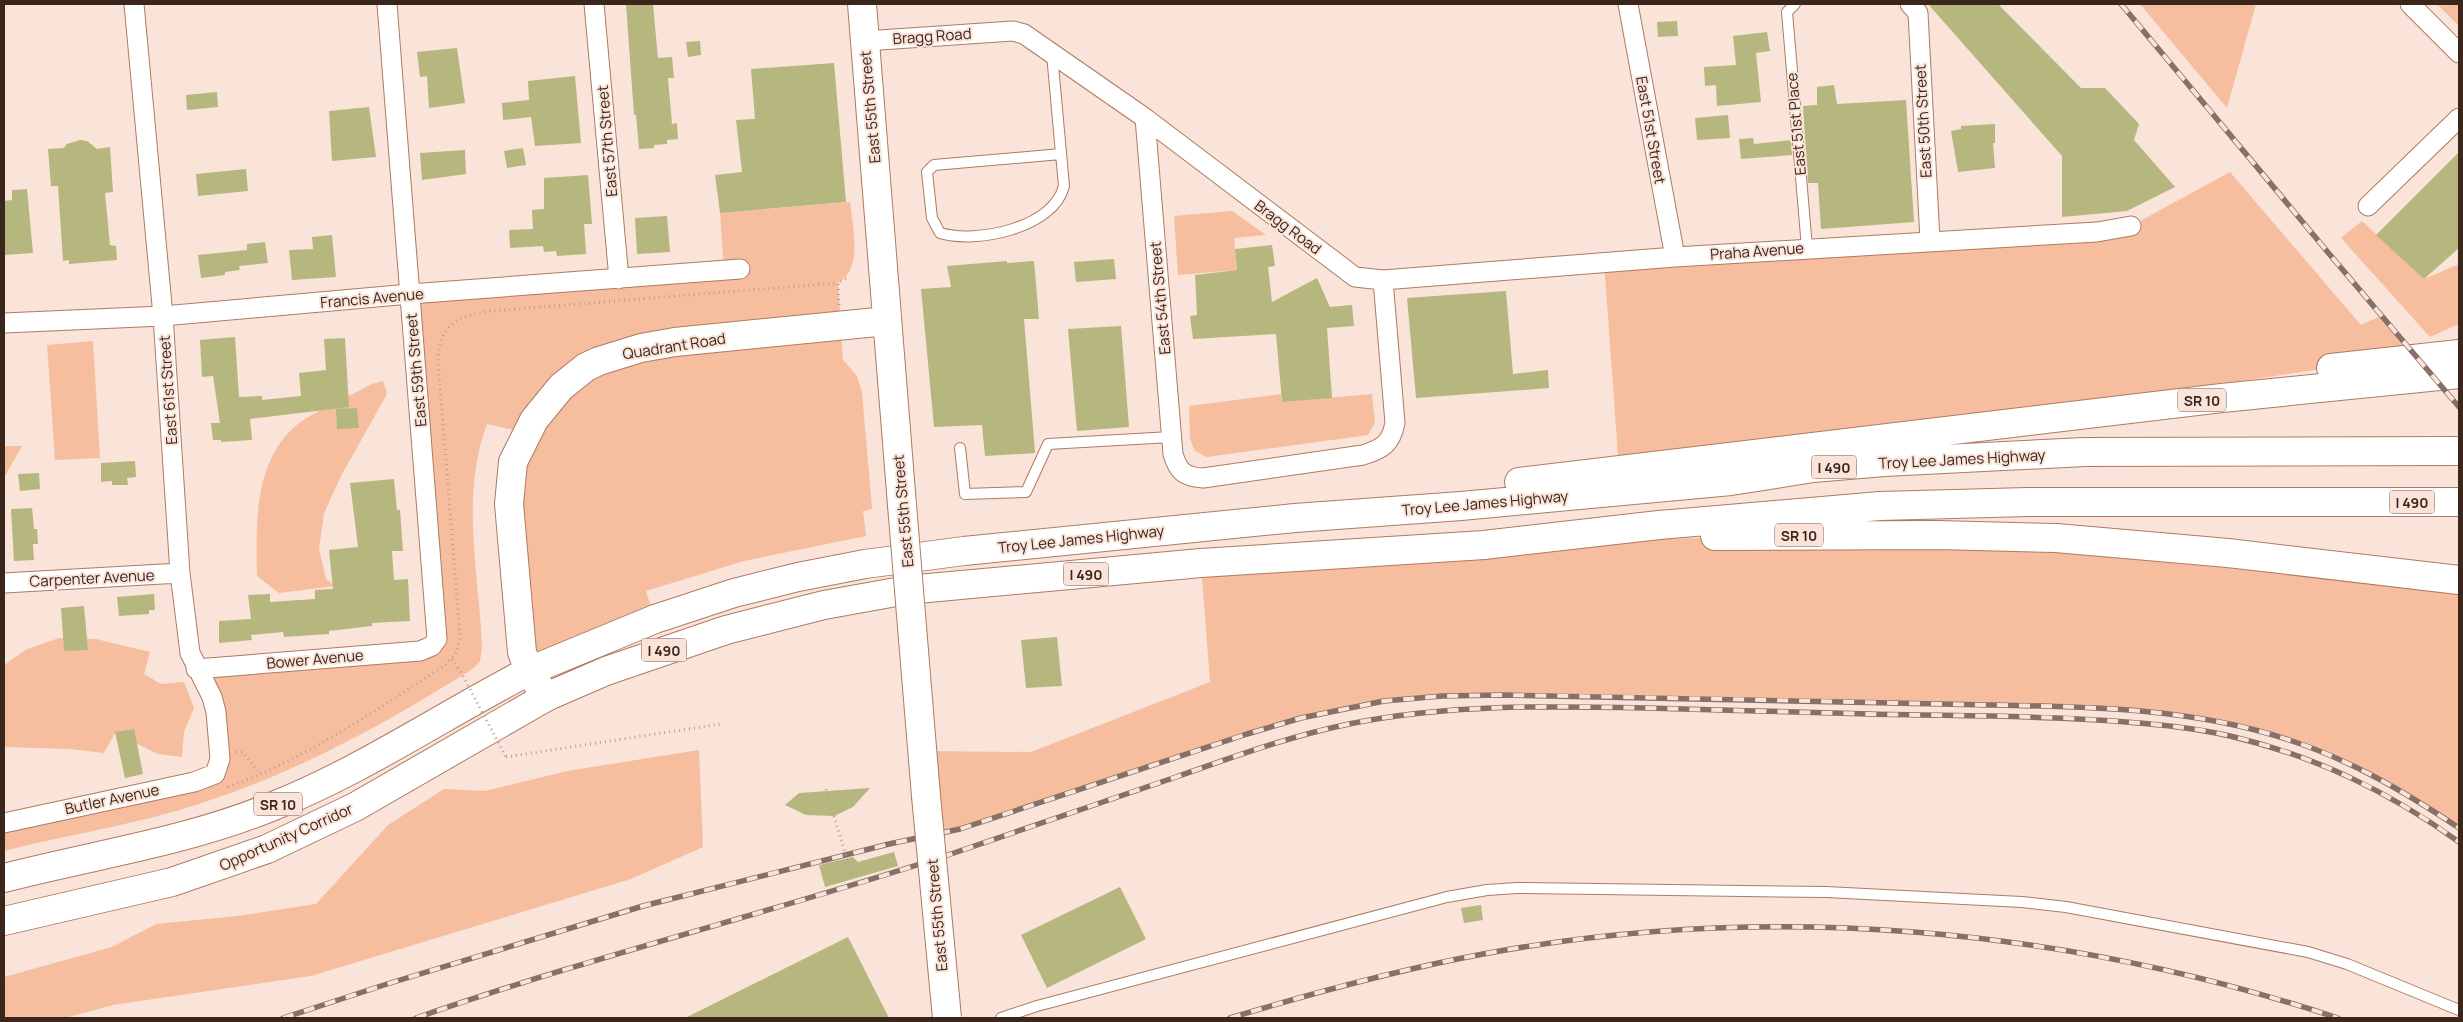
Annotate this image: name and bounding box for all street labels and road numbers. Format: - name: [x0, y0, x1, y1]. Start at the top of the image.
- street label: Bragg Road: [892, 23, 972, 49]
- street label: East 55th Street: [855, 50, 885, 164]
- street label: East 50th Street: [1910, 64, 1936, 178]
- street label: East 51st Place: [1781, 72, 1811, 176]
- street label: East 51st Street: [1631, 74, 1671, 186]
- street label: East 57th Street: [592, 84, 622, 198]
- street label: Bragg Road: [1250, 195, 1326, 259]
- street label: Praha Avenue: [1709, 237, 1805, 265]
- street label: East 54th Street: [1145, 241, 1175, 355]
- street label: Francis Avenue: [319, 283, 425, 313]
- street label: East 59th Street: [401, 312, 431, 428]
- street label: Quadrant Road: [621, 328, 727, 364]
- street label: East 61st Street: [154, 335, 182, 445]
- road number: SR 10: [2178, 388, 2226, 412]
- street label: Troy Lee James Highway: [1878, 444, 2046, 474]
- street label: East 55th Street: [888, 454, 918, 568]
- road number: I 490: [1812, 456, 1856, 478]
- street label: Troy Lee James Highway: [1401, 485, 1569, 521]
- road number: I 490: [2390, 491, 2434, 514]
- street label: Troy Lee James Highway: [997, 520, 1165, 558]
- road number: SR 10: [1775, 524, 1823, 546]
- road number: I 490: [1064, 562, 1108, 586]
- street label: Carpenter Avenue: [29, 564, 155, 592]
- road number: I 490: [642, 638, 686, 662]
- street label: Bower Avenue: [266, 644, 365, 674]
- street label: Butler Avenue: [63, 779, 161, 819]
- road number: SR 10: [254, 792, 302, 816]
- street label: Opportunity Corridor: [216, 798, 357, 876]
- street label: East 55th Street: [922, 858, 952, 972]

